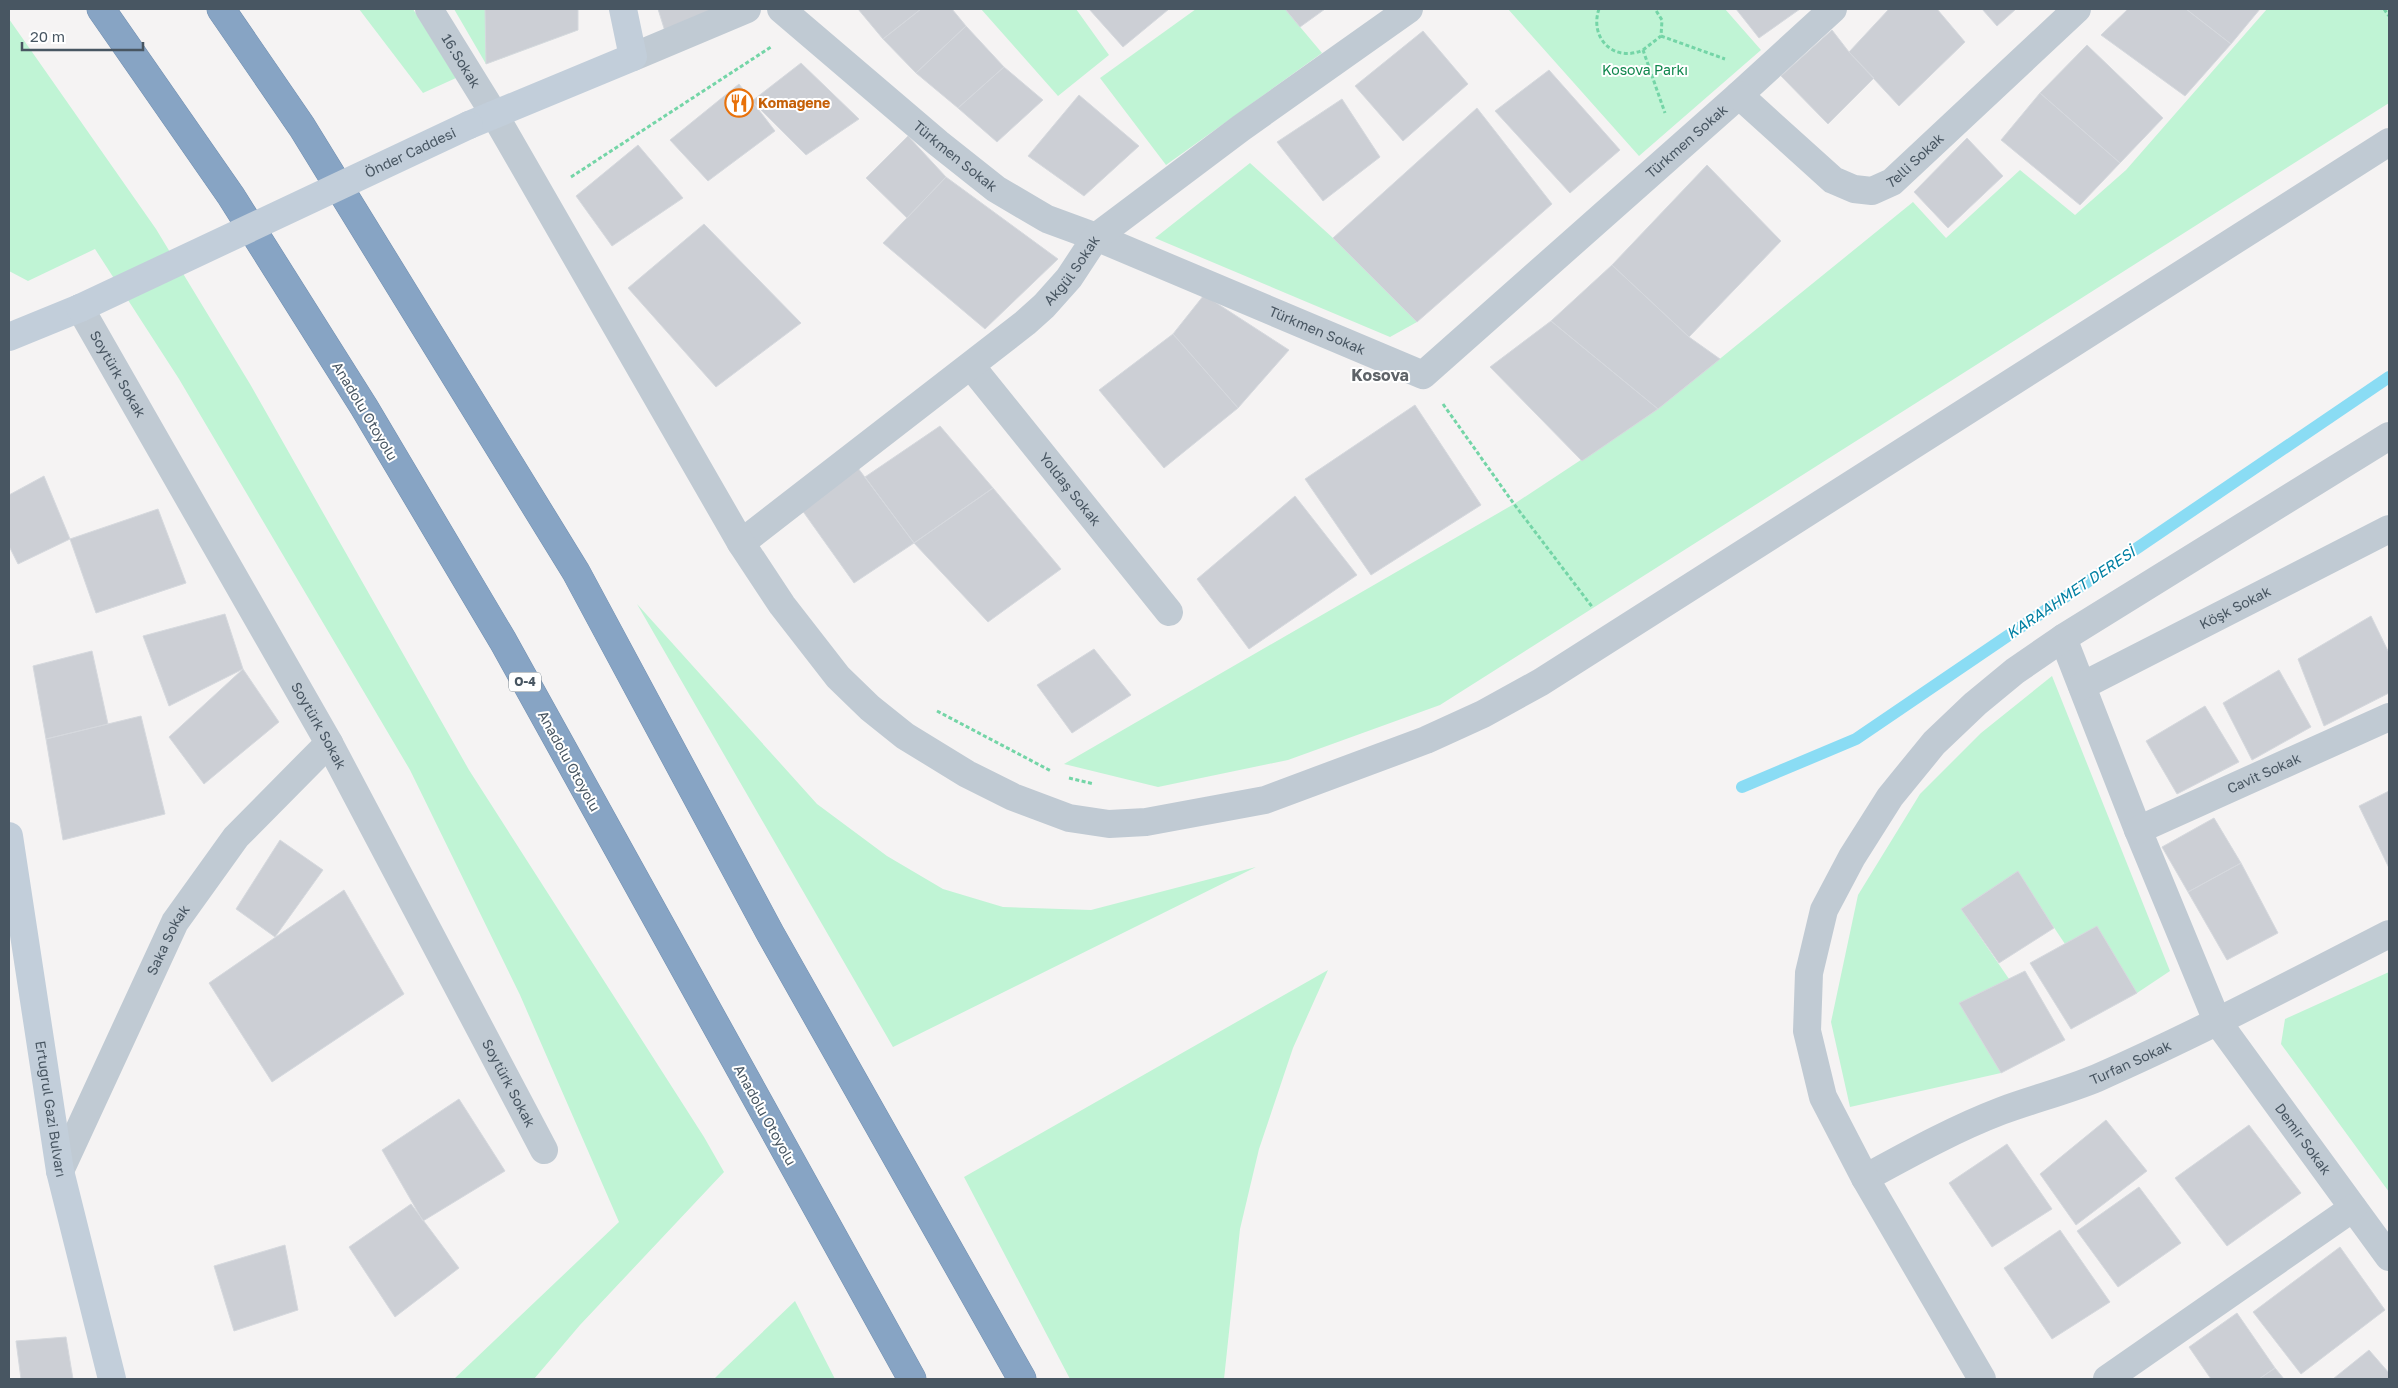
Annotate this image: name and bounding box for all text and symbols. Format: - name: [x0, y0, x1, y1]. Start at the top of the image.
- scale bar: [22, 20, 144, 52]
- text: 20 m: [30, 27, 65, 45]
- street label: 16.Sokak: [438, 30, 485, 91]
- park label: Kosova Parkı: [1602, 61, 1688, 78]
- restaurant icon: Komagene: [724, 88, 754, 118]
- place label: Komagene: [758, 94, 830, 111]
- street label: Türkmen Sokak: [1642, 100, 1731, 182]
- street label: Türkmen Sokak: [910, 117, 1001, 195]
- street label: Önder Caddesi: [362, 123, 458, 181]
- street label: Telli Sokak: [1884, 129, 1947, 191]
- street label: Akgül Sokak: [1040, 232, 1103, 309]
- street label: Türkmen Sokak: [1267, 302, 1368, 358]
- street label: Soytürk Sokak: [87, 327, 150, 420]
- street label: Anadolu Otoyolu: [329, 358, 402, 463]
- district label: Kosova: [1351, 365, 1409, 385]
- street label: Yoldaş Sokak: [1036, 449, 1105, 529]
- water label: KARAAHMET DERESİ: [2003, 541, 2140, 642]
- street label: Köşk Sokak: [2196, 582, 2273, 632]
- road number: O-4: [509, 672, 541, 692]
- street label: Soytürk Sokak: [288, 679, 350, 772]
- street label: Anadolu Otoyolu: [535, 708, 604, 814]
- street label: Cavit Sokak: [2224, 749, 2303, 797]
- street label: Saka Sokak: [143, 901, 193, 978]
- street label: Soytürk Sokak: [479, 1036, 539, 1130]
- street label: Turfan Sokak: [2087, 1036, 2174, 1088]
- street label: Ertuğrul Gazi Bulvarı: [32, 1039, 70, 1179]
- street label: Anadolu Otoyolu: [731, 1062, 800, 1168]
- street label: Demir Sokak: [2272, 1100, 2335, 1178]

